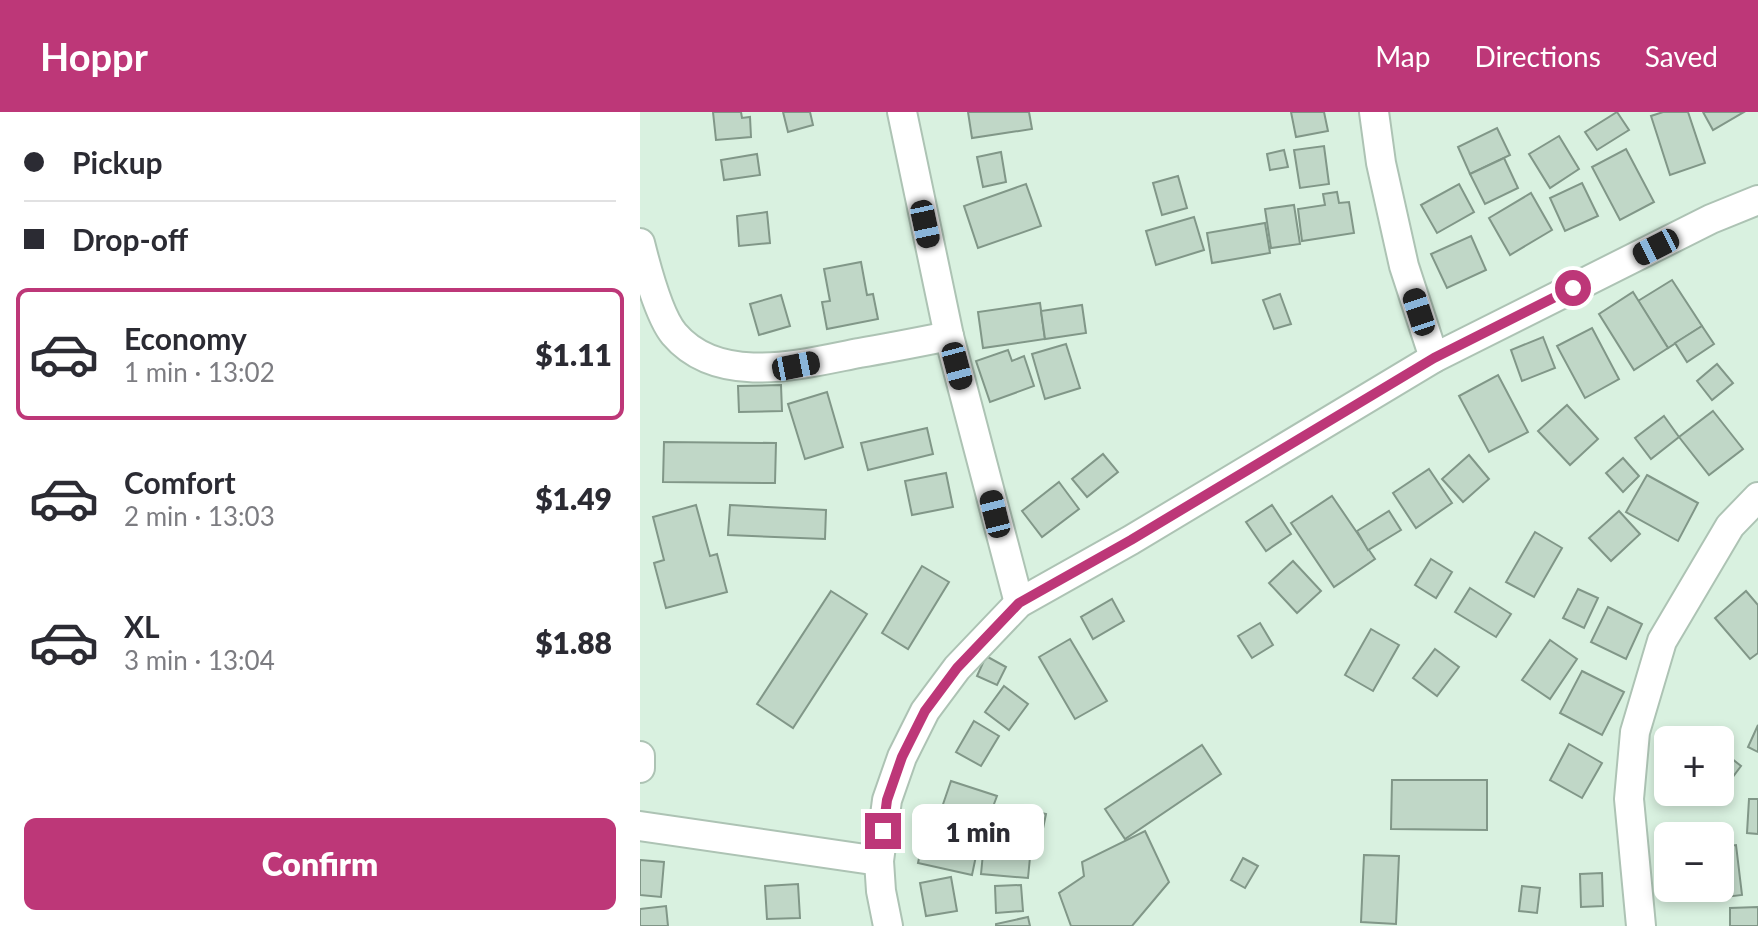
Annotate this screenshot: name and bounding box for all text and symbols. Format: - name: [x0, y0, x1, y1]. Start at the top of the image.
- text: Hoppr: [40, 33, 148, 79]
- text: Map: [1375, 39, 1430, 73]
- text: Directions: [1474, 39, 1601, 73]
- text: Saved: [1645, 39, 1718, 73]
- text: Pickup: [72, 144, 163, 180]
- car: [908, 198, 942, 250]
- text: Drop-off: [72, 221, 188, 257]
- car: [1629, 225, 1683, 269]
- route start: [1555, 270, 1591, 306]
- car: [1400, 285, 1438, 339]
- icon: car: [28, 318, 100, 390]
- text: Economy: [124, 320, 247, 356]
- text: $1.11: [535, 336, 612, 372]
- car: [939, 340, 975, 392]
- car: [770, 350, 822, 382]
- text: 1 min · 13:02: [124, 356, 275, 388]
- icon: car: [28, 462, 100, 534]
- text: Comfort: [124, 464, 236, 500]
- text: $1.49: [535, 480, 612, 516]
- car: [978, 488, 1012, 540]
- text: 2 min · 13:03: [124, 500, 275, 532]
- icon: car: [28, 606, 100, 678]
- text: XL: [124, 608, 160, 644]
- text: $1.88: [535, 624, 612, 660]
- text: 3 min · 13:04: [124, 644, 275, 676]
- map controls: [1654, 726, 1734, 902]
- button: +: [1654, 726, 1734, 806]
- callout: 1 min: [911, 803, 1043, 859]
- route end: [865, 813, 901, 849]
- text: 1 min: [946, 816, 1010, 848]
- button: Confirm: [24, 818, 616, 910]
- button: −: [1654, 822, 1734, 902]

